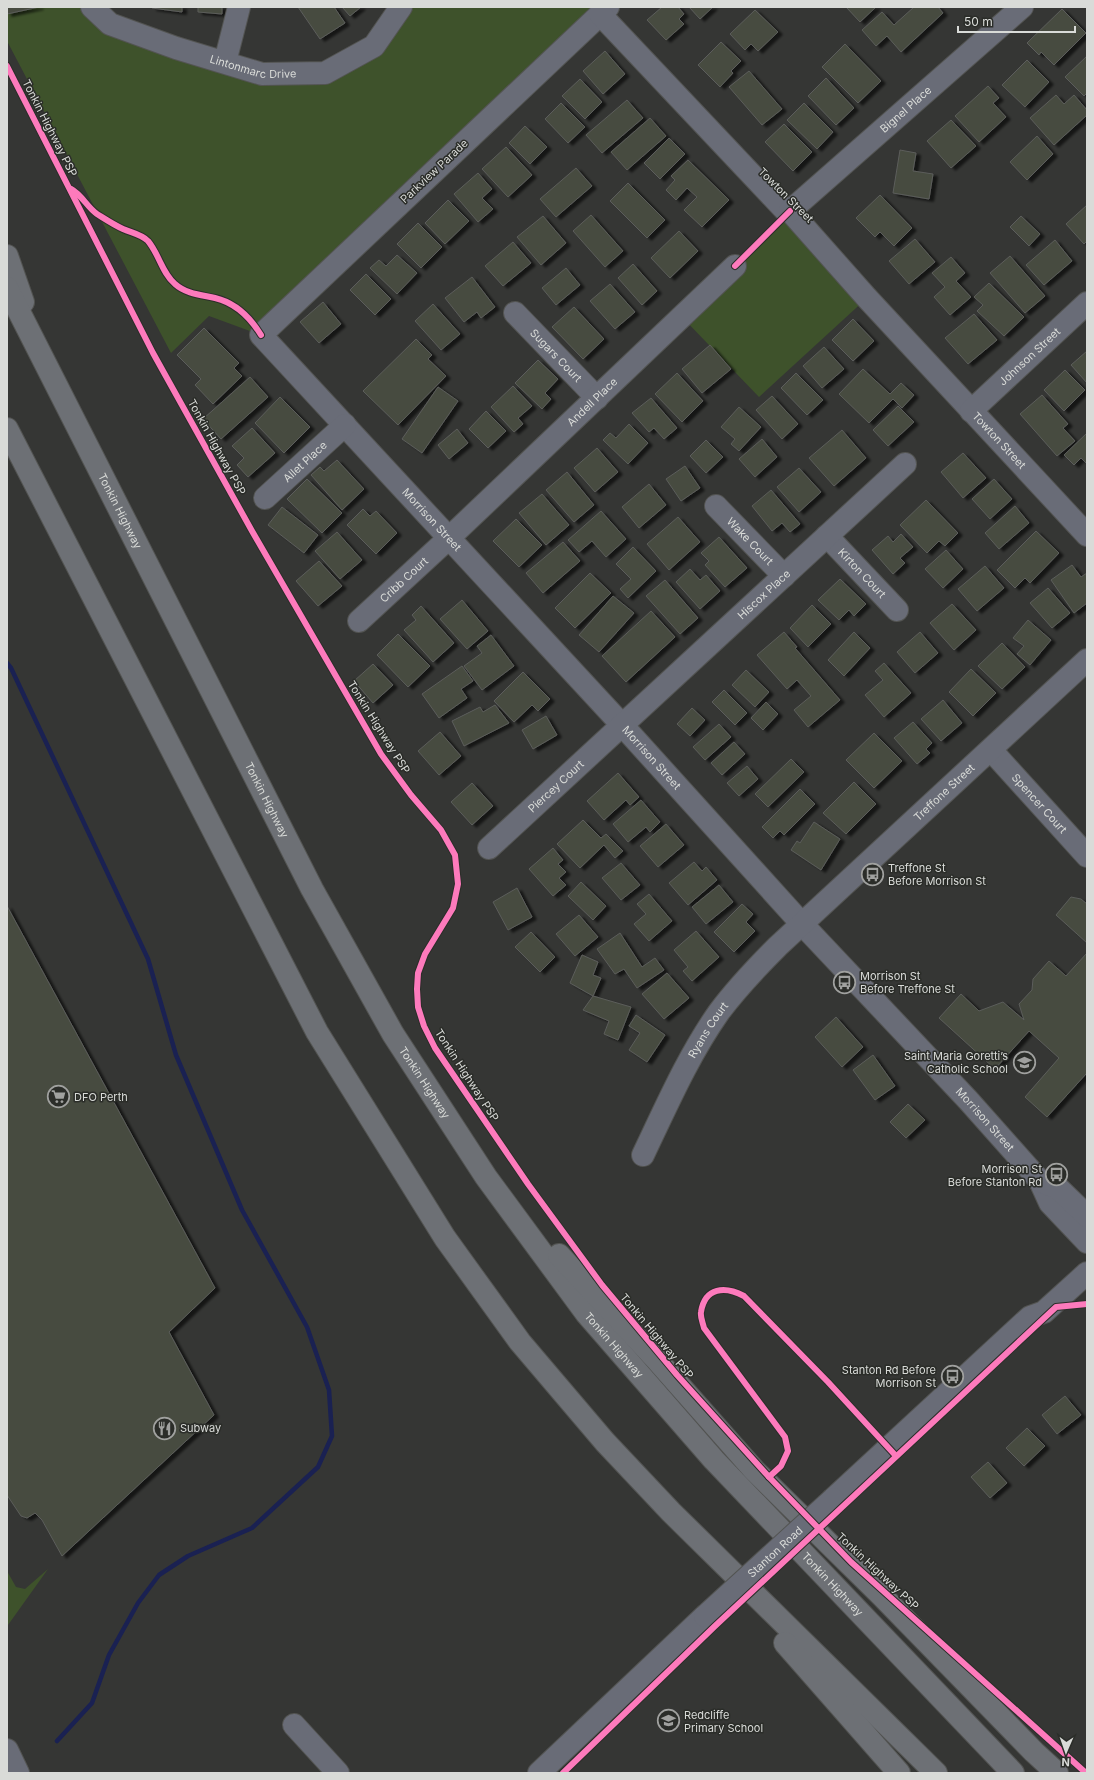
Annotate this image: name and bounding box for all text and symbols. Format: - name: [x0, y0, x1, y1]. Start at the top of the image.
- scale bar: [958, 8, 1075, 34]
- text: 50 m: [964, 14, 993, 29]
- street label: Lintonmarc Drive: [208, 52, 297, 81]
- street label: Tonkin Highway PSP: [19, 77, 81, 179]
- street label: Bignel Place: [877, 83, 934, 136]
- street label: Parkview Parade: [397, 136, 471, 206]
- street label: Towton Street: [755, 164, 817, 226]
- street label: Johnson Street: [996, 324, 1064, 389]
- street label: Sugars Court: [527, 326, 585, 385]
- street label: Andell Place: [564, 375, 620, 429]
- street label: Tonkin Highway PSP: [185, 397, 249, 497]
- street label: Towton Street: [969, 409, 1029, 472]
- street label: Allet Place: [280, 438, 330, 485]
- street label: Tonkin Highway: [95, 471, 145, 551]
- street label: Morrison Street: [399, 485, 465, 554]
- street label: Wake Court: [724, 514, 777, 568]
- street label: Kirton Court: [835, 545, 889, 601]
- street label: Cribb Court: [377, 554, 431, 605]
- street label: Hiscox Place: [734, 566, 793, 622]
- street label: Tonkin Highway PSP: [345, 678, 413, 776]
- street label: Morrison Street: [619, 723, 684, 793]
- street label: Piercey Court: [525, 757, 587, 815]
- street label: Tonkin Highway: [242, 760, 292, 840]
- street label: Treffone Street: [911, 760, 978, 824]
- street label: Spencer Court: [1009, 771, 1070, 836]
- bus stop icon: Treffone St Before Morrison St: [859, 861, 885, 887]
- place label: Treffone St Before Morrison St: [888, 861, 986, 888]
- bus stop icon: Morrison St Before Treffone St: [831, 969, 857, 995]
- place label: Morrison St Before Treffone St: [860, 969, 955, 996]
- street label: Ryans Court: [685, 999, 731, 1061]
- street label: Tonkin Highway PSP: [432, 1026, 502, 1124]
- street label: Tonkin Highway: [396, 1044, 453, 1121]
- place label: Saint Maria Goretti’s Catholic School: [904, 1049, 1008, 1076]
- school or university icon: Saint Maria Goretti’s Catholic School: [1011, 1049, 1037, 1075]
- supermarket icon: DFO Perth: [46, 1084, 72, 1110]
- street label: Morrison Street: [953, 1085, 1018, 1155]
- place label: DFO Perth: [74, 1090, 128, 1104]
- place label: Morrison St Before Stanton Rd: [948, 1162, 1042, 1189]
- bus stop icon: Morrison St Before Stanton Rd: [1044, 1162, 1070, 1188]
- street label: Tonkin Highway PSP: [617, 1290, 697, 1382]
- street label: Tonkin Highway: [581, 1309, 646, 1381]
- place label: Stanton Rd Before Morrison St: [842, 1363, 936, 1390]
- bus stop icon: Stanton Rd Before Morrison St: [939, 1363, 965, 1389]
- restaurant icon: Subway: [151, 1415, 177, 1441]
- place label: Subway: [180, 1421, 221, 1435]
- street label: Stanton Road: [745, 1523, 806, 1581]
- street label: Tonkin Highway PSP: [834, 1530, 922, 1612]
- street label: Tonkin Highway: [799, 1550, 867, 1618]
- school or university icon: Redcliffe Primary School: [656, 1708, 682, 1734]
- place label: Redcliffe Primary School: [684, 1708, 763, 1735]
- north arrow: [1046, 1732, 1086, 1772]
- text: N: [1061, 1755, 1070, 1769]

